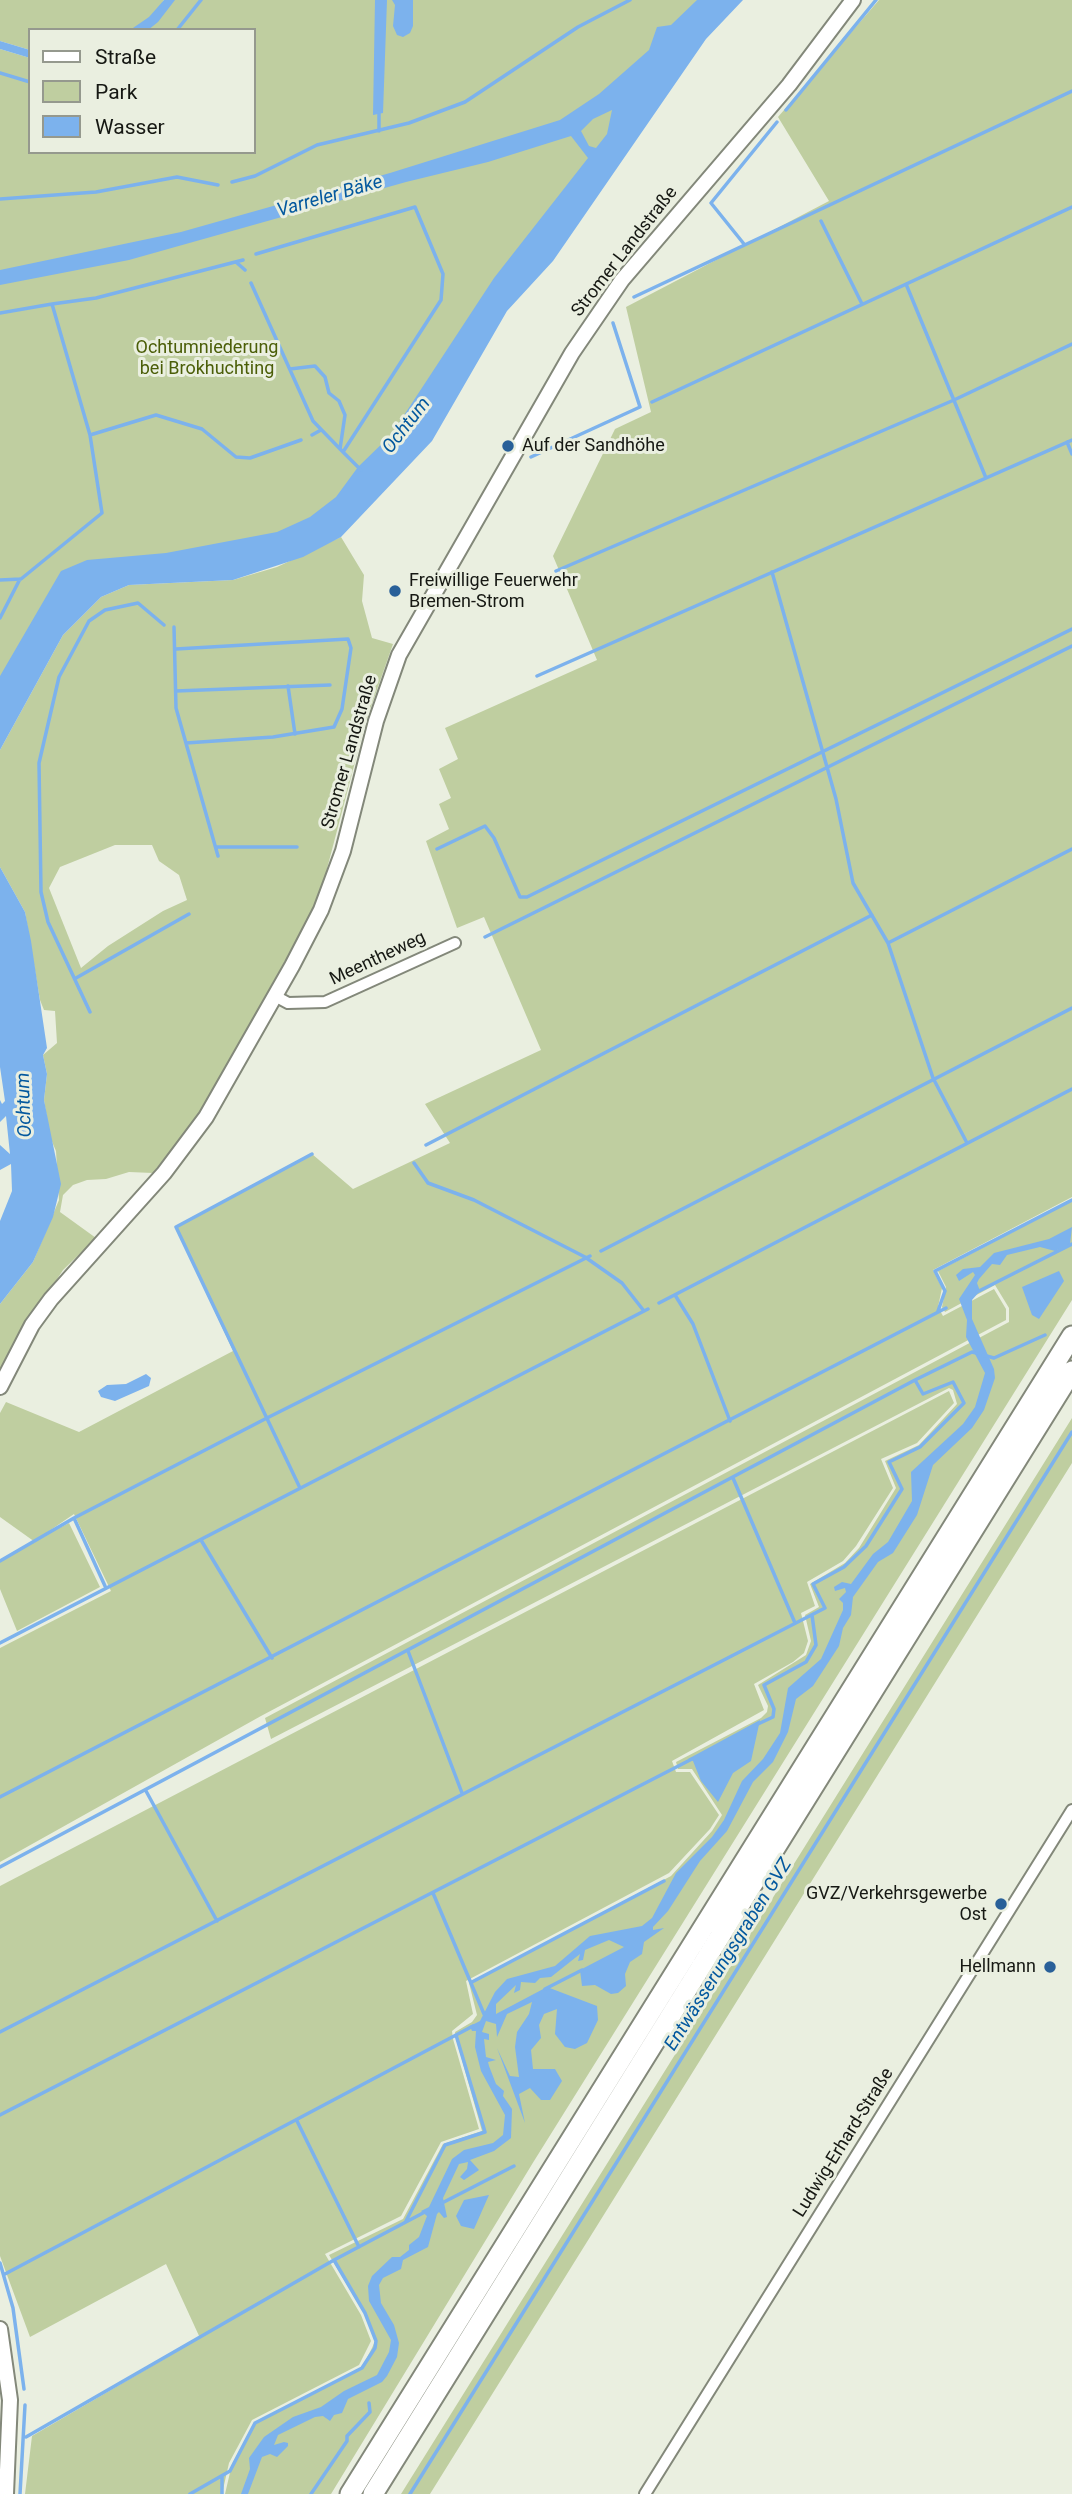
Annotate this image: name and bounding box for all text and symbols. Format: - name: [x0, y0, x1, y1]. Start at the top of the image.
- legend: [28, 28, 256, 154]
- text: Straße: [95, 45, 156, 69]
- text: Park: [95, 80, 137, 104]
- text: Wasser: [95, 115, 165, 139]
- water label: Varreler Bäke: [274, 171, 386, 223]
- street label: Stromer Landstraße: [567, 183, 683, 321]
- park label: Ochtumniederung bei Brokhuchting: [136, 337, 278, 380]
- water label: Ochtum: [378, 393, 436, 459]
- place label: Auf der Sandhöhe: [522, 435, 665, 457]
- marker: Auf der Sandhöhe: [500, 438, 516, 454]
- place label: Freiwillige Feuerwehr Bremen-Strom: [409, 570, 578, 612]
- marker: Freiwillige Feuerwehr Bremen-Strom: [387, 583, 403, 599]
- street label: Stromer Landstraße: [318, 673, 382, 831]
- street label: Meentheweg: [327, 927, 429, 991]
- water label: Ochtum: [12, 1072, 38, 1138]
- water label: Entwässerungsgraben GVZ: [660, 1855, 798, 2055]
- place label: GVZ/Verkehrsgewerbe Ost: [806, 1883, 987, 1926]
- marker: GVZ/Verkehrsgewerbe Ost: [993, 1896, 1009, 1912]
- place label: Hellmann: [959, 1956, 1036, 1978]
- marker: Hellmann: [1042, 1959, 1058, 1975]
- street label: Ludwig-Erhard-Straße: [789, 2064, 899, 2222]

